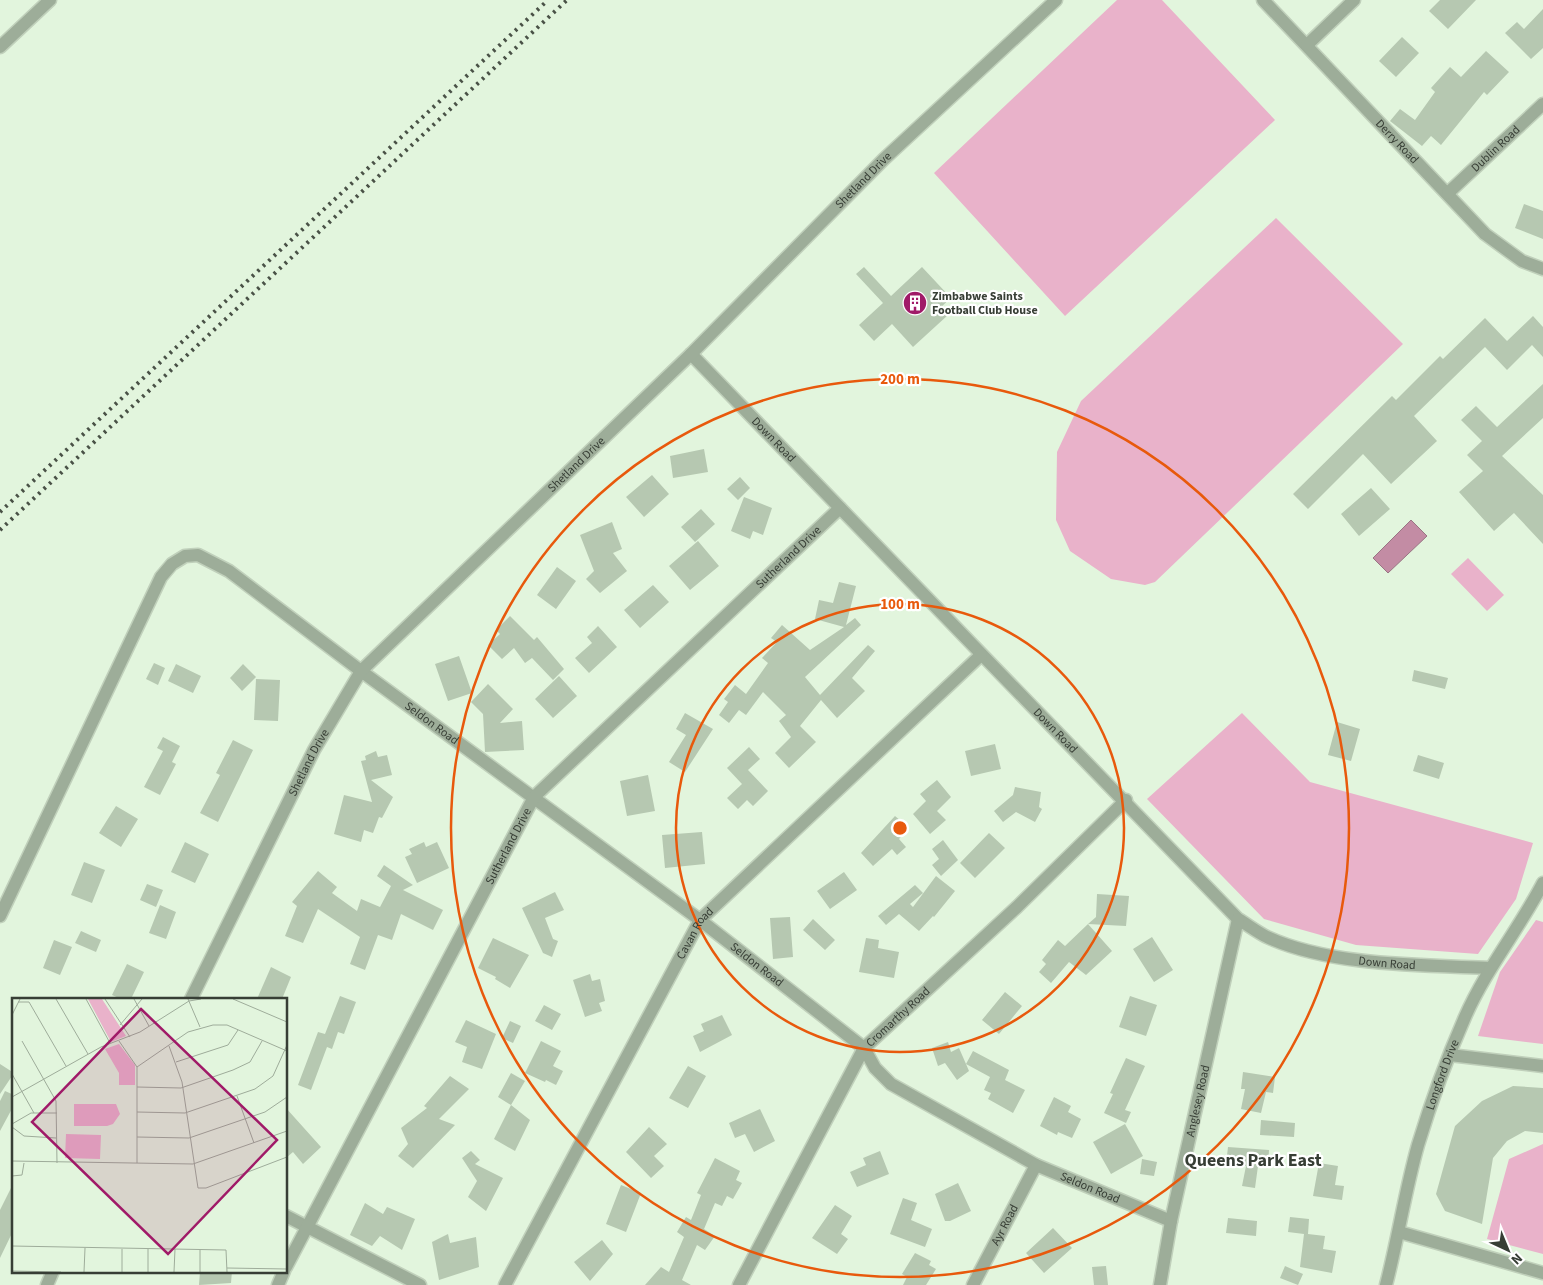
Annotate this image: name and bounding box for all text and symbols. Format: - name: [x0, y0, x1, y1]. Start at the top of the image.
- street label: Derry Road: [1371, 116, 1422, 168]
- street label: Dublin Road: [1468, 122, 1524, 176]
- street label: Shetland Drive: [832, 148, 895, 213]
- place label: Zimbabwe Saints Football Club House: [932, 288, 1038, 319]
- building icon: Zimbabwe Saints Football Club House: [902, 290, 928, 316]
- text: 200 m: [880, 369, 920, 390]
- street label: Down Road: [747, 413, 799, 466]
- street label: Shetland Drive: [544, 433, 609, 496]
- street label: Sutherland Drive: [752, 522, 825, 593]
- text: 100 m: [880, 594, 920, 615]
- street label: Seldon Road: [401, 698, 462, 749]
- street label: Down Road: [1029, 704, 1081, 757]
- street label: Shetland Drive: [284, 726, 334, 799]
- street label: Sutherland Drive: [481, 805, 536, 888]
- centre of rings: [891, 819, 909, 837]
- street label: Cavan Road: [672, 903, 718, 963]
- street label: Seldon Road: [726, 939, 787, 991]
- street label: Down Road: [1357, 952, 1416, 974]
- street label: Cromarthy Road: [862, 983, 934, 1051]
- inset map: [12, 998, 288, 1272]
- street label: Longford Drive: [1422, 1037, 1464, 1112]
- street label: Anglesey Road: [1182, 1063, 1214, 1138]
- district label: Queens Park East: [1184, 1148, 1322, 1173]
- street label: Seldon Road: [1057, 1168, 1123, 1208]
- street label: Ayr Road: [987, 1201, 1023, 1249]
- north arrow: [1483, 1225, 1533, 1275]
- text: N: [1506, 1248, 1527, 1269]

